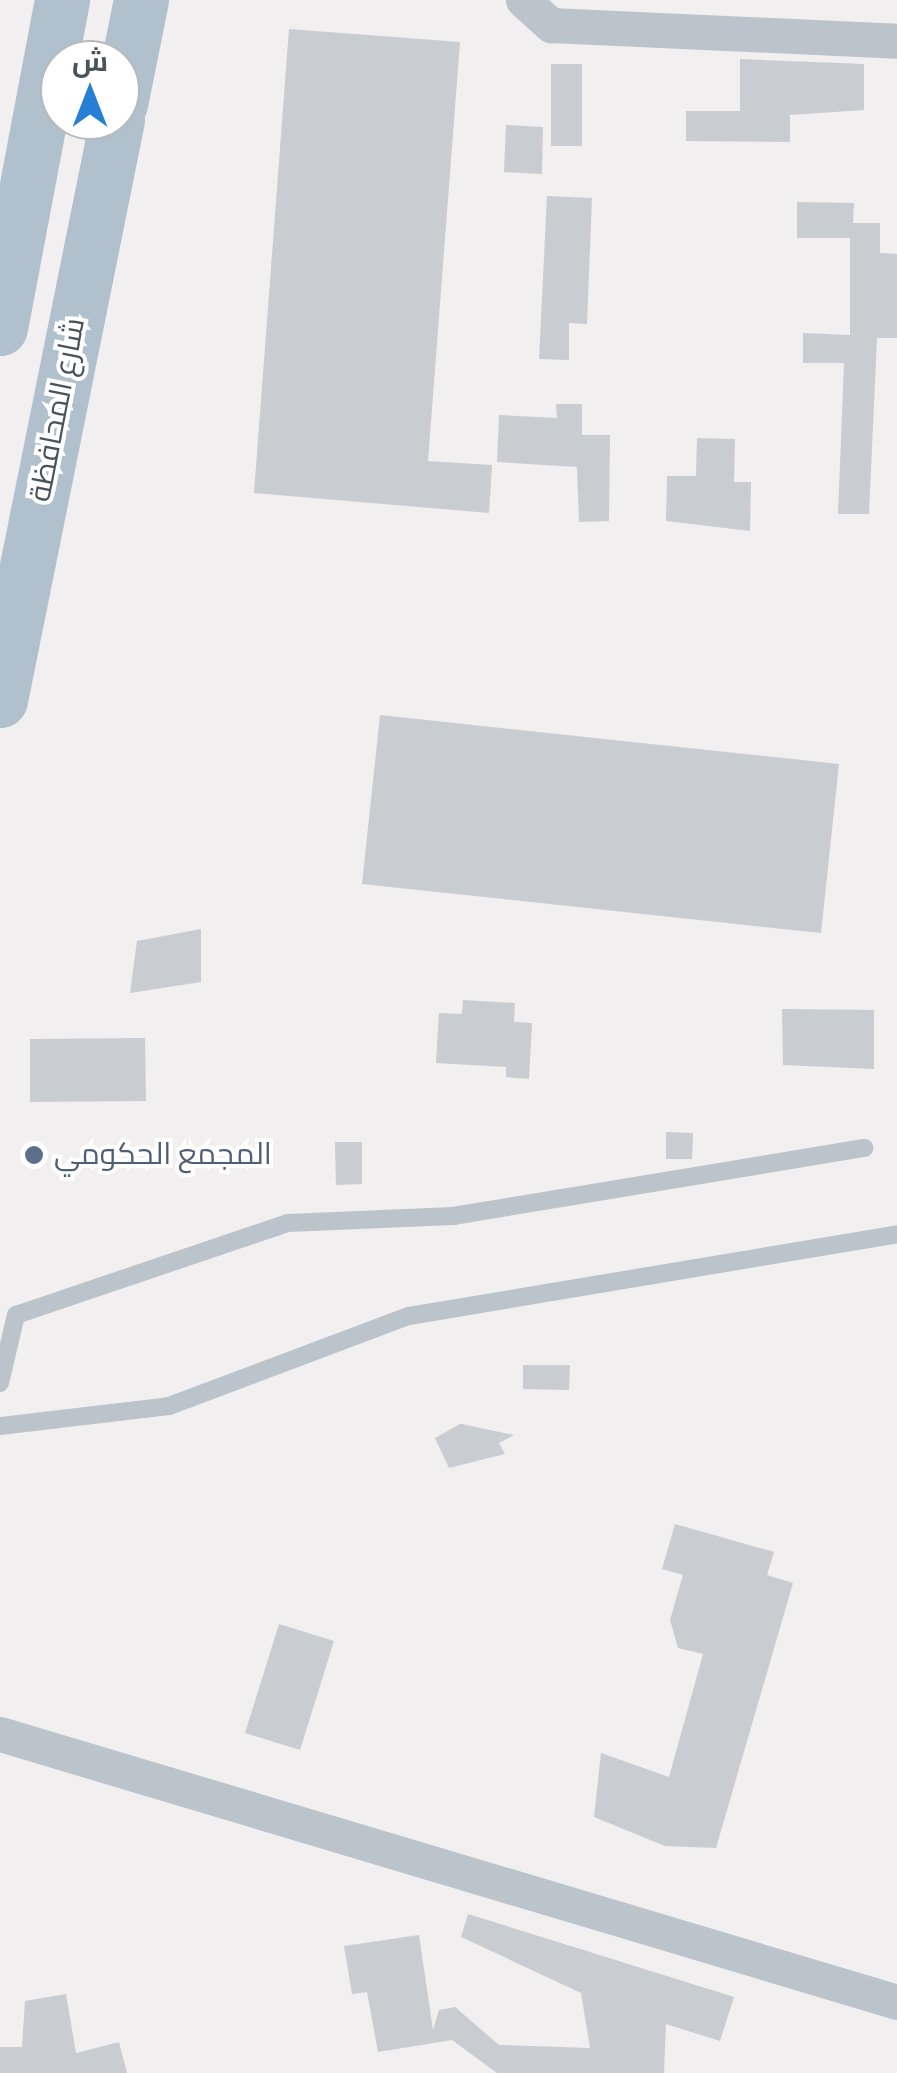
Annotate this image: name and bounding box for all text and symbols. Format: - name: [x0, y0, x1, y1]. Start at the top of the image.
- north arrow: [40, 40, 140, 140]
- text: ش: [72, 45, 108, 79]
- street label: شارع المحافظة: [23, 315, 93, 505]
- place label: المجمع الحكومي: [54, 1137, 272, 1173]
- marker: المجمع الحكومي: [23, 1144, 45, 1166]

